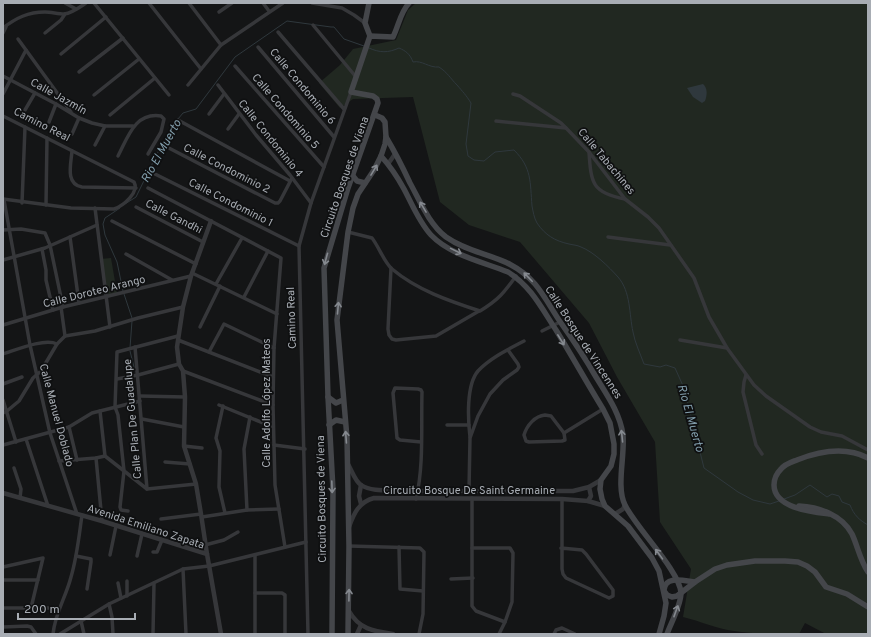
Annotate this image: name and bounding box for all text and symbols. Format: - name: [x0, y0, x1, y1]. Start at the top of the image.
- street label: Calle Condominio 6: [266, 46, 338, 128]
- street label: Calle Condominio 5: [249, 71, 322, 152]
- street label: Calle Jazmín: [28, 76, 89, 118]
- street label: Calle Condominio 4: [235, 97, 306, 180]
- street label: Camino Real: [11, 105, 72, 145]
- street label: Circuito Bosques de Viena: [318, 115, 372, 240]
- water label: Rio El Muerto: [138, 117, 186, 186]
- street label: Calle Tabachines: [574, 126, 638, 198]
- street label: Calle Condominio 2: [181, 141, 272, 197]
- one-way arrow: [370, 164, 378, 176]
- street label: Calle Condominio 1: [186, 176, 275, 230]
- street label: Calle Gandhi: [143, 197, 204, 237]
- one-way arrow: [419, 201, 427, 213]
- one-way arrow: [449, 248, 461, 255]
- one-way arrow: [322, 252, 329, 265]
- street label: Calle Doroteo Arango: [42, 272, 147, 311]
- one-way arrow: [524, 272, 533, 282]
- street label: Calle Bosque de Vincennes: [541, 283, 625, 402]
- street label: Camino Real: [284, 287, 300, 349]
- one-way arrow: [334, 301, 341, 314]
- one-way arrow: [558, 334, 566, 346]
- street label: Calle Adolfo López Mateos: [260, 338, 274, 468]
- street label: Calle Plan De Guadalupe: [121, 358, 145, 480]
- street label: Calle Manuel Doblado: [36, 362, 77, 468]
- water label: Rio El Muerto: [673, 383, 708, 455]
- one-way arrow: [619, 430, 626, 443]
- one-way arrow: [343, 431, 350, 444]
- street label: Circuito Bosques de Viena: [314, 435, 330, 563]
- one-way arrow: [329, 480, 336, 493]
- street label: Circuito Bosque De Saint Germaine: [383, 484, 555, 498]
- street label: Avenida Emiliano Zapata: [85, 501, 206, 553]
- one-way arrow: [655, 549, 663, 560]
- one-way arrow: [345, 589, 353, 602]
- scale bar: [18, 595, 135, 621]
- text: 200 m: [24, 602, 60, 618]
- one-way arrow: [672, 605, 680, 617]

